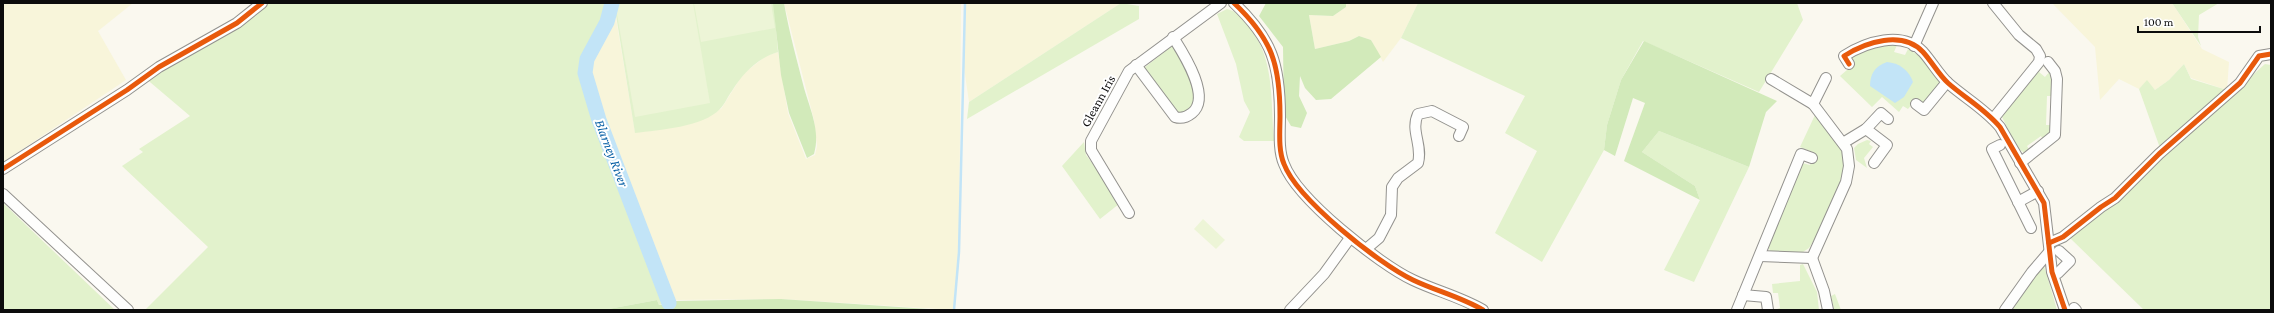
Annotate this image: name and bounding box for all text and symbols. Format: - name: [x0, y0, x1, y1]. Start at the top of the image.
- scale bar: [2138, 8, 2260, 34]
- text: 100 m: [2144, 15, 2174, 29]
- street label: Gleann Iris: [1078, 73, 1118, 129]
- water label: Blarney River: [592, 117, 633, 190]

